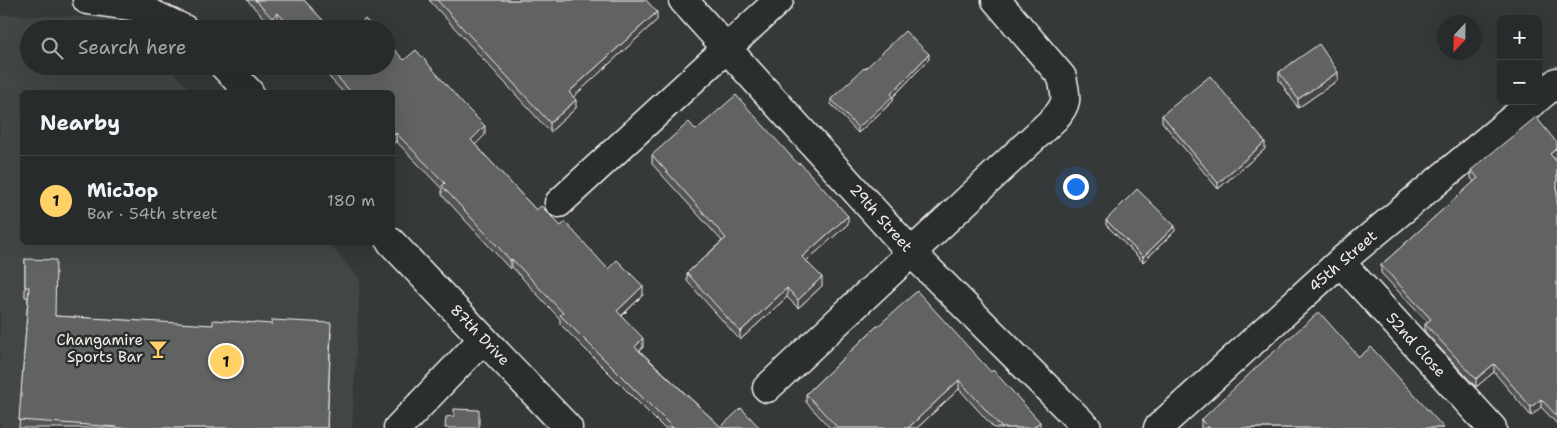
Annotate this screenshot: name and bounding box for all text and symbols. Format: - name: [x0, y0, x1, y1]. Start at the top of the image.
- north arrow: [1437, 15, 1482, 60]
- map controls: [1497, 15, 1542, 105]
- button: +: [1497, 15, 1542, 60]
- search box: [20, 20, 395, 75]
- icon: search: [38, 34, 66, 62]
- text: Search here: [78, 35, 187, 60]
- button: −: [1497, 60, 1542, 105]
- text: Nearby: [40, 109, 120, 137]
- your location: [1063, 174, 1089, 200]
- text: MicJop: [87, 178, 158, 203]
- street label: 29th Street: [845, 180, 917, 256]
- text: 1: [52, 190, 60, 211]
- text: 180 m: [327, 190, 375, 211]
- text: Bar · 54th street: [87, 203, 218, 224]
- street label: 45th Street: [1305, 226, 1381, 296]
- street label: 87th Drive: [446, 300, 514, 370]
- street label: 52nd Close: [1382, 309, 1450, 381]
- place label: Changamire Sports Bar: [56, 330, 143, 367]
- bar icon: Changamire Sports Bar: [147, 338, 169, 360]
- pin: 1: [210, 342, 242, 380]

